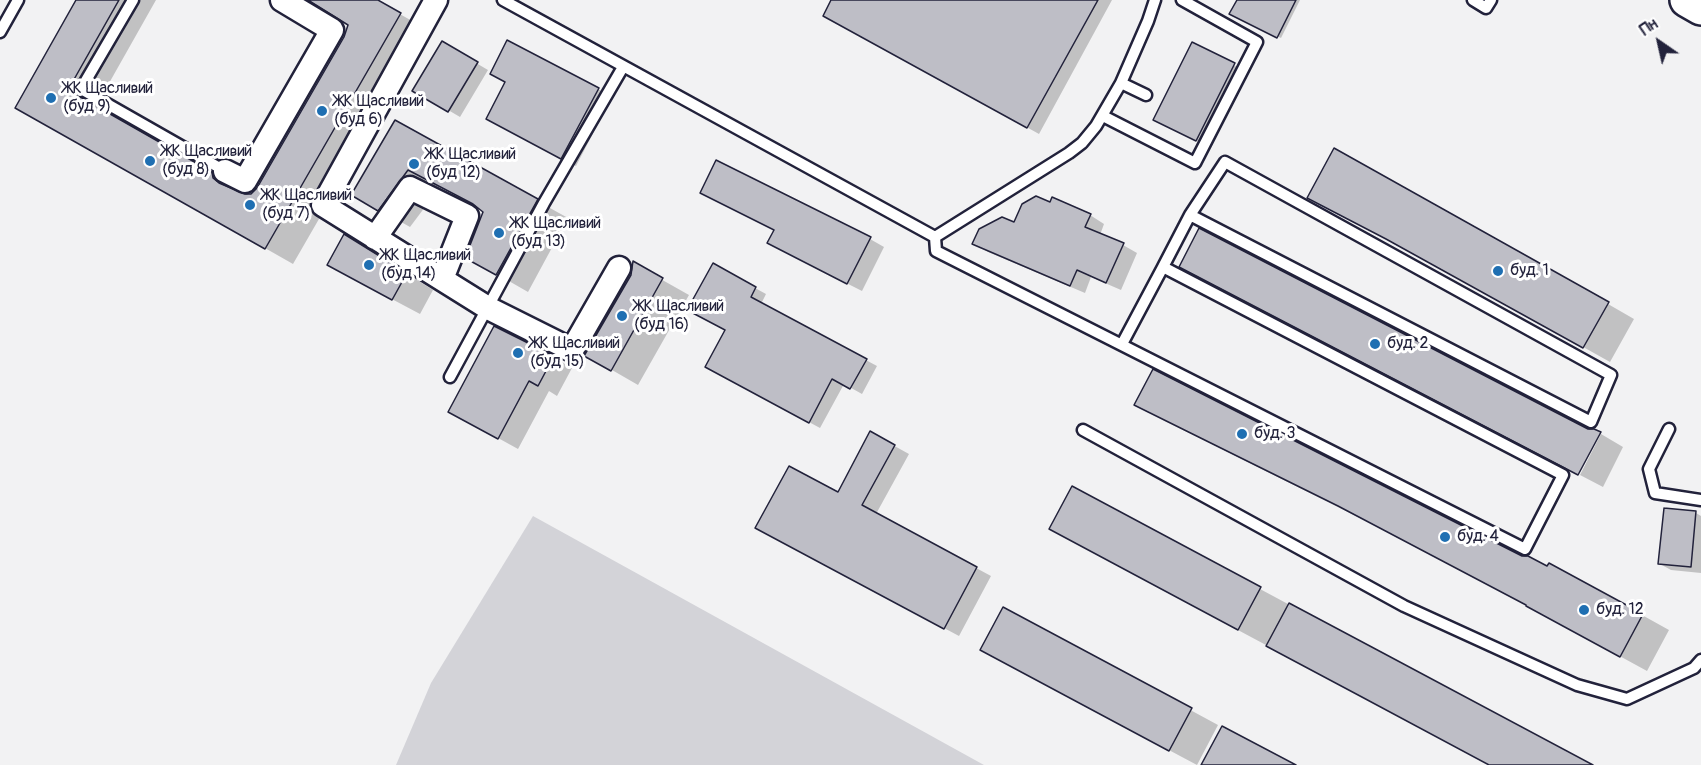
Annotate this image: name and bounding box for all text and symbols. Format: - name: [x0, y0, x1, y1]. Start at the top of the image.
- north arrow: [1629, 12, 1689, 72]
- text: Пн: [1636, 14, 1662, 40]
- place label: ЖК Щасливий (буд 9): [63, 79, 153, 117]
- marker: ЖК Щасливий (буд 9): [44, 91, 58, 105]
- place label: ЖК Щасливий (буд 6): [334, 92, 424, 130]
- marker: ЖК Щасливий (буд 6): [315, 104, 329, 118]
- place label: ЖК Щасливий (буд 8): [162, 142, 252, 180]
- place label: ЖК Щасливий (буд 12): [426, 145, 516, 183]
- marker: ЖК Щасливий (буд 8): [143, 154, 157, 168]
- marker: ЖК Щасливий (буд 12): [407, 157, 421, 171]
- place label: ЖК Щасливий (буд 7): [262, 186, 352, 224]
- marker: ЖК Щасливий (буд 7): [243, 198, 257, 212]
- place label: ЖК Щасливий (буд 13): [511, 214, 601, 252]
- marker: ЖК Щасливий (буд 13): [492, 226, 506, 240]
- place label: ЖК Щасливий (буд 14): [381, 246, 471, 284]
- marker: ЖК Щасливий (буд 14): [362, 258, 376, 272]
- place label: буд. 1: [1510, 261, 1549, 281]
- marker: буд. 1: [1491, 264, 1505, 278]
- place label: ЖК Щасливий (буд 16): [634, 297, 724, 335]
- marker: ЖК Щасливий (буд 16): [615, 309, 629, 323]
- place label: ЖК Щасливий (буд 15): [530, 334, 620, 372]
- place label: буд. 2: [1387, 334, 1429, 354]
- marker: буд. 2: [1368, 337, 1382, 351]
- marker: ЖК Щасливий (буд 15): [511, 346, 525, 360]
- place label: буд. 3: [1254, 424, 1296, 444]
- marker: буд. 3: [1235, 427, 1249, 441]
- place label: буд. 4: [1457, 527, 1499, 547]
- marker: буд. 4: [1438, 530, 1452, 544]
- place label: буд. 12: [1596, 600, 1644, 620]
- marker: буд. 12: [1577, 603, 1591, 617]

